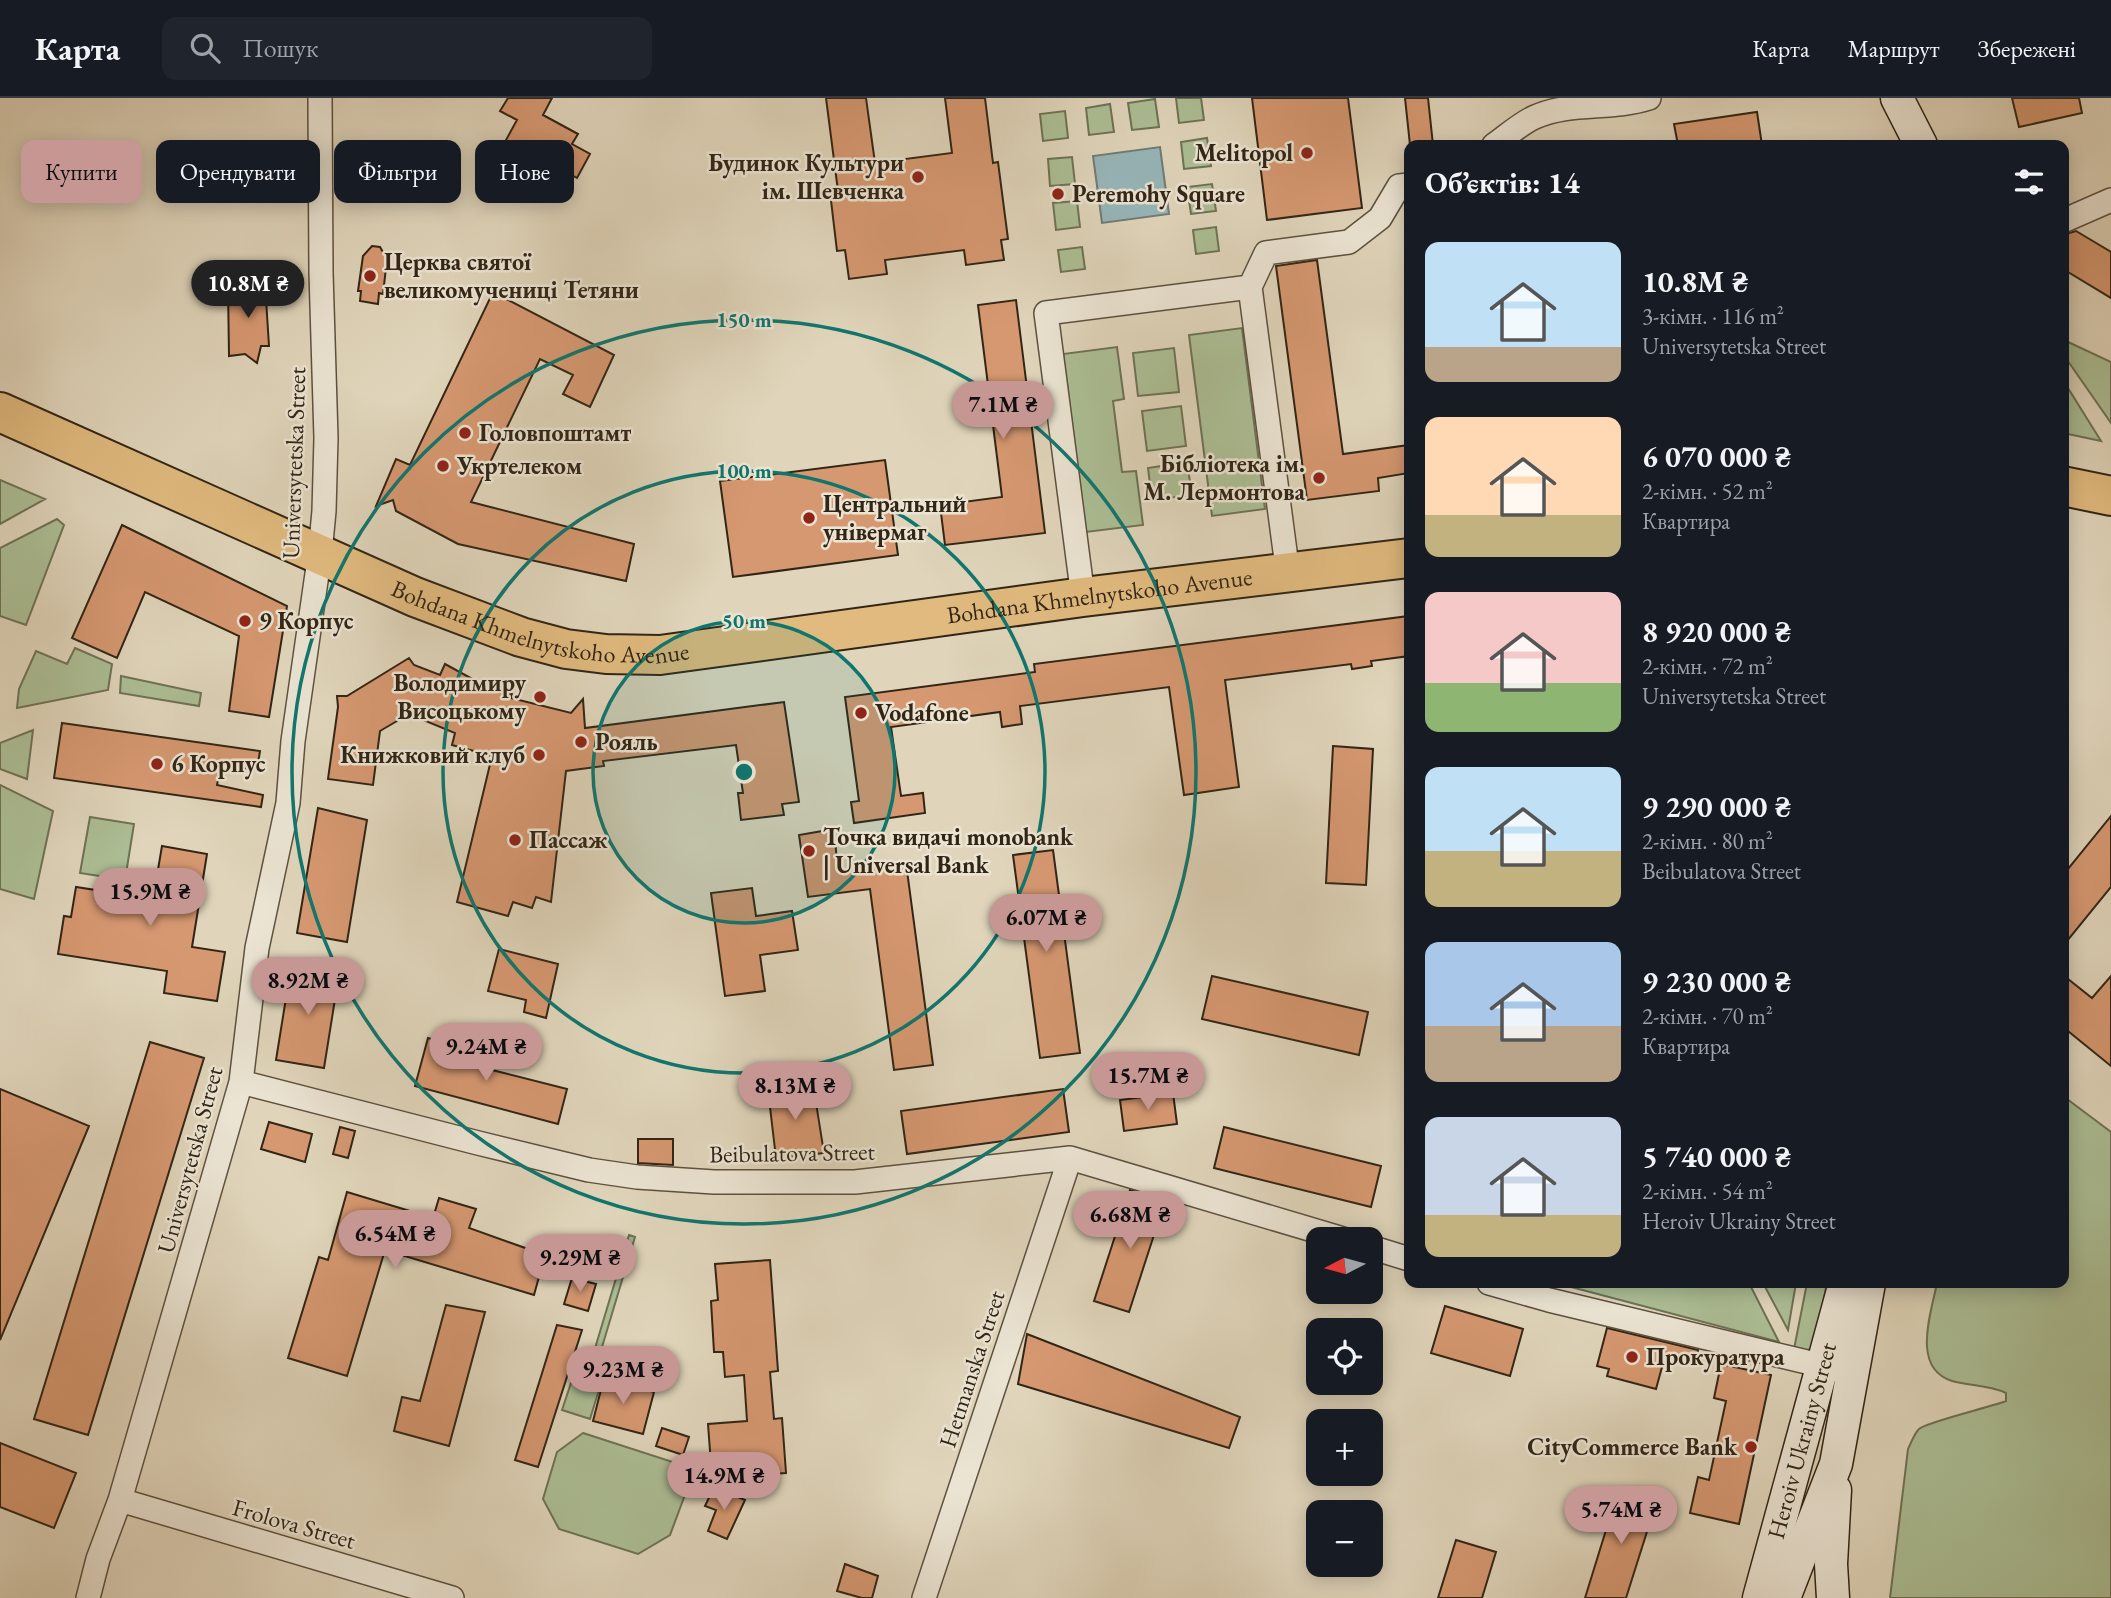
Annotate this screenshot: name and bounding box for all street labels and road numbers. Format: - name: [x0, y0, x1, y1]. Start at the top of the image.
- street label: Universytetska Street: [275, 366, 312, 560]
- street label: Bohdana Khmelnytskoho Avenue: [945, 561, 1254, 631]
- street label: Bohdana Khmelnytskoho Avenue: [387, 573, 691, 671]
- street label: Universytetska Street: [150, 1063, 229, 1257]
- street label: Beibulatova Street: [709, 1136, 876, 1169]
- street label: Hetmanska Street: [932, 1286, 1012, 1451]
- street label: Heroiv Ukrainy Street: [1760, 1339, 1843, 1542]
- street label: Frolova Street: [229, 1491, 360, 1556]

